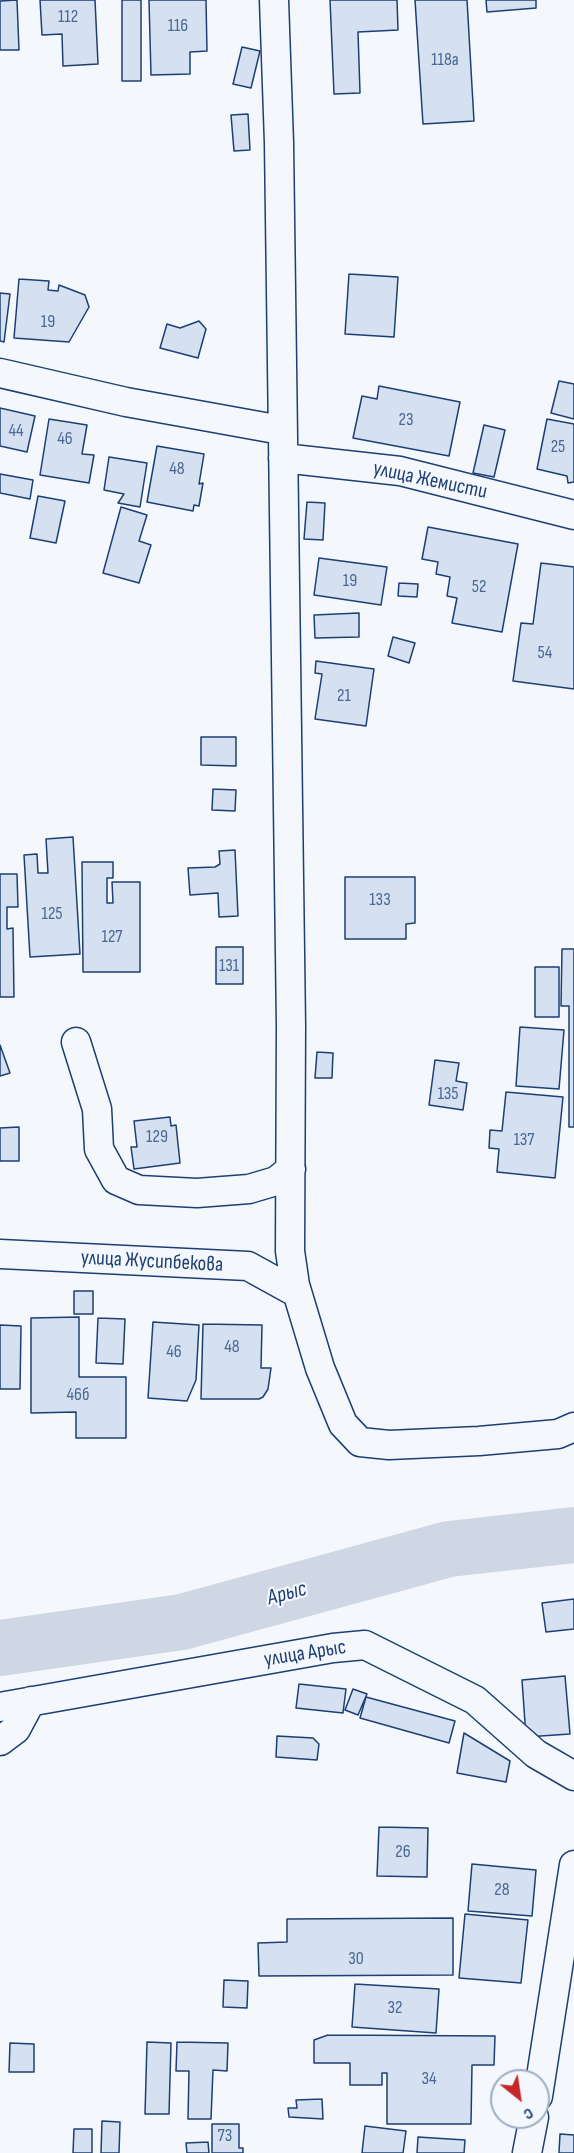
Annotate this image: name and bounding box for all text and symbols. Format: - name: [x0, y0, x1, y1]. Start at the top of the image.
- house number: 112: [58, 6, 78, 28]
- house number: 116: [168, 15, 188, 37]
- house number: 118а: [431, 49, 459, 71]
- house number: 19: [41, 311, 55, 333]
- house number: 23: [399, 409, 413, 431]
- house number: 44: [8, 420, 24, 442]
- house number: 46: [57, 428, 73, 450]
- house number: 25: [551, 436, 565, 458]
- street label: улица Жемисти: [371, 457, 489, 505]
- house number: 48: [169, 458, 185, 480]
- house number: 19: [343, 570, 357, 592]
- house number: 52: [472, 576, 486, 598]
- house number: 54: [538, 642, 552, 664]
- house number: 21: [337, 685, 351, 707]
- house number: 133: [369, 889, 391, 911]
- house number: 125: [41, 903, 63, 925]
- house number: 127: [101, 926, 123, 948]
- house number: 131: [219, 955, 239, 977]
- house number: 135: [437, 1083, 459, 1105]
- house number: 129: [146, 1126, 168, 1148]
- house number: 137: [513, 1129, 535, 1151]
- street label: улица Жусипбекова: [80, 1246, 224, 1278]
- house number: 48: [224, 1336, 240, 1358]
- house number: 46: [166, 1341, 182, 1363]
- house number: 46б: [67, 1384, 89, 1406]
- water label: Арыс: [264, 1576, 310, 1612]
- street label: улица Арыс: [262, 1635, 348, 1673]
- house number: 26: [395, 1841, 411, 1863]
- house number: 28: [494, 1879, 510, 1901]
- house number: 30: [348, 1948, 364, 1970]
- house number: 32: [388, 1997, 402, 2019]
- house number: 34: [421, 2068, 437, 2090]
- north arrow: [490, 2069, 550, 2129]
- text: С: [520, 2103, 537, 2124]
- house number: 73: [218, 2125, 232, 2147]

